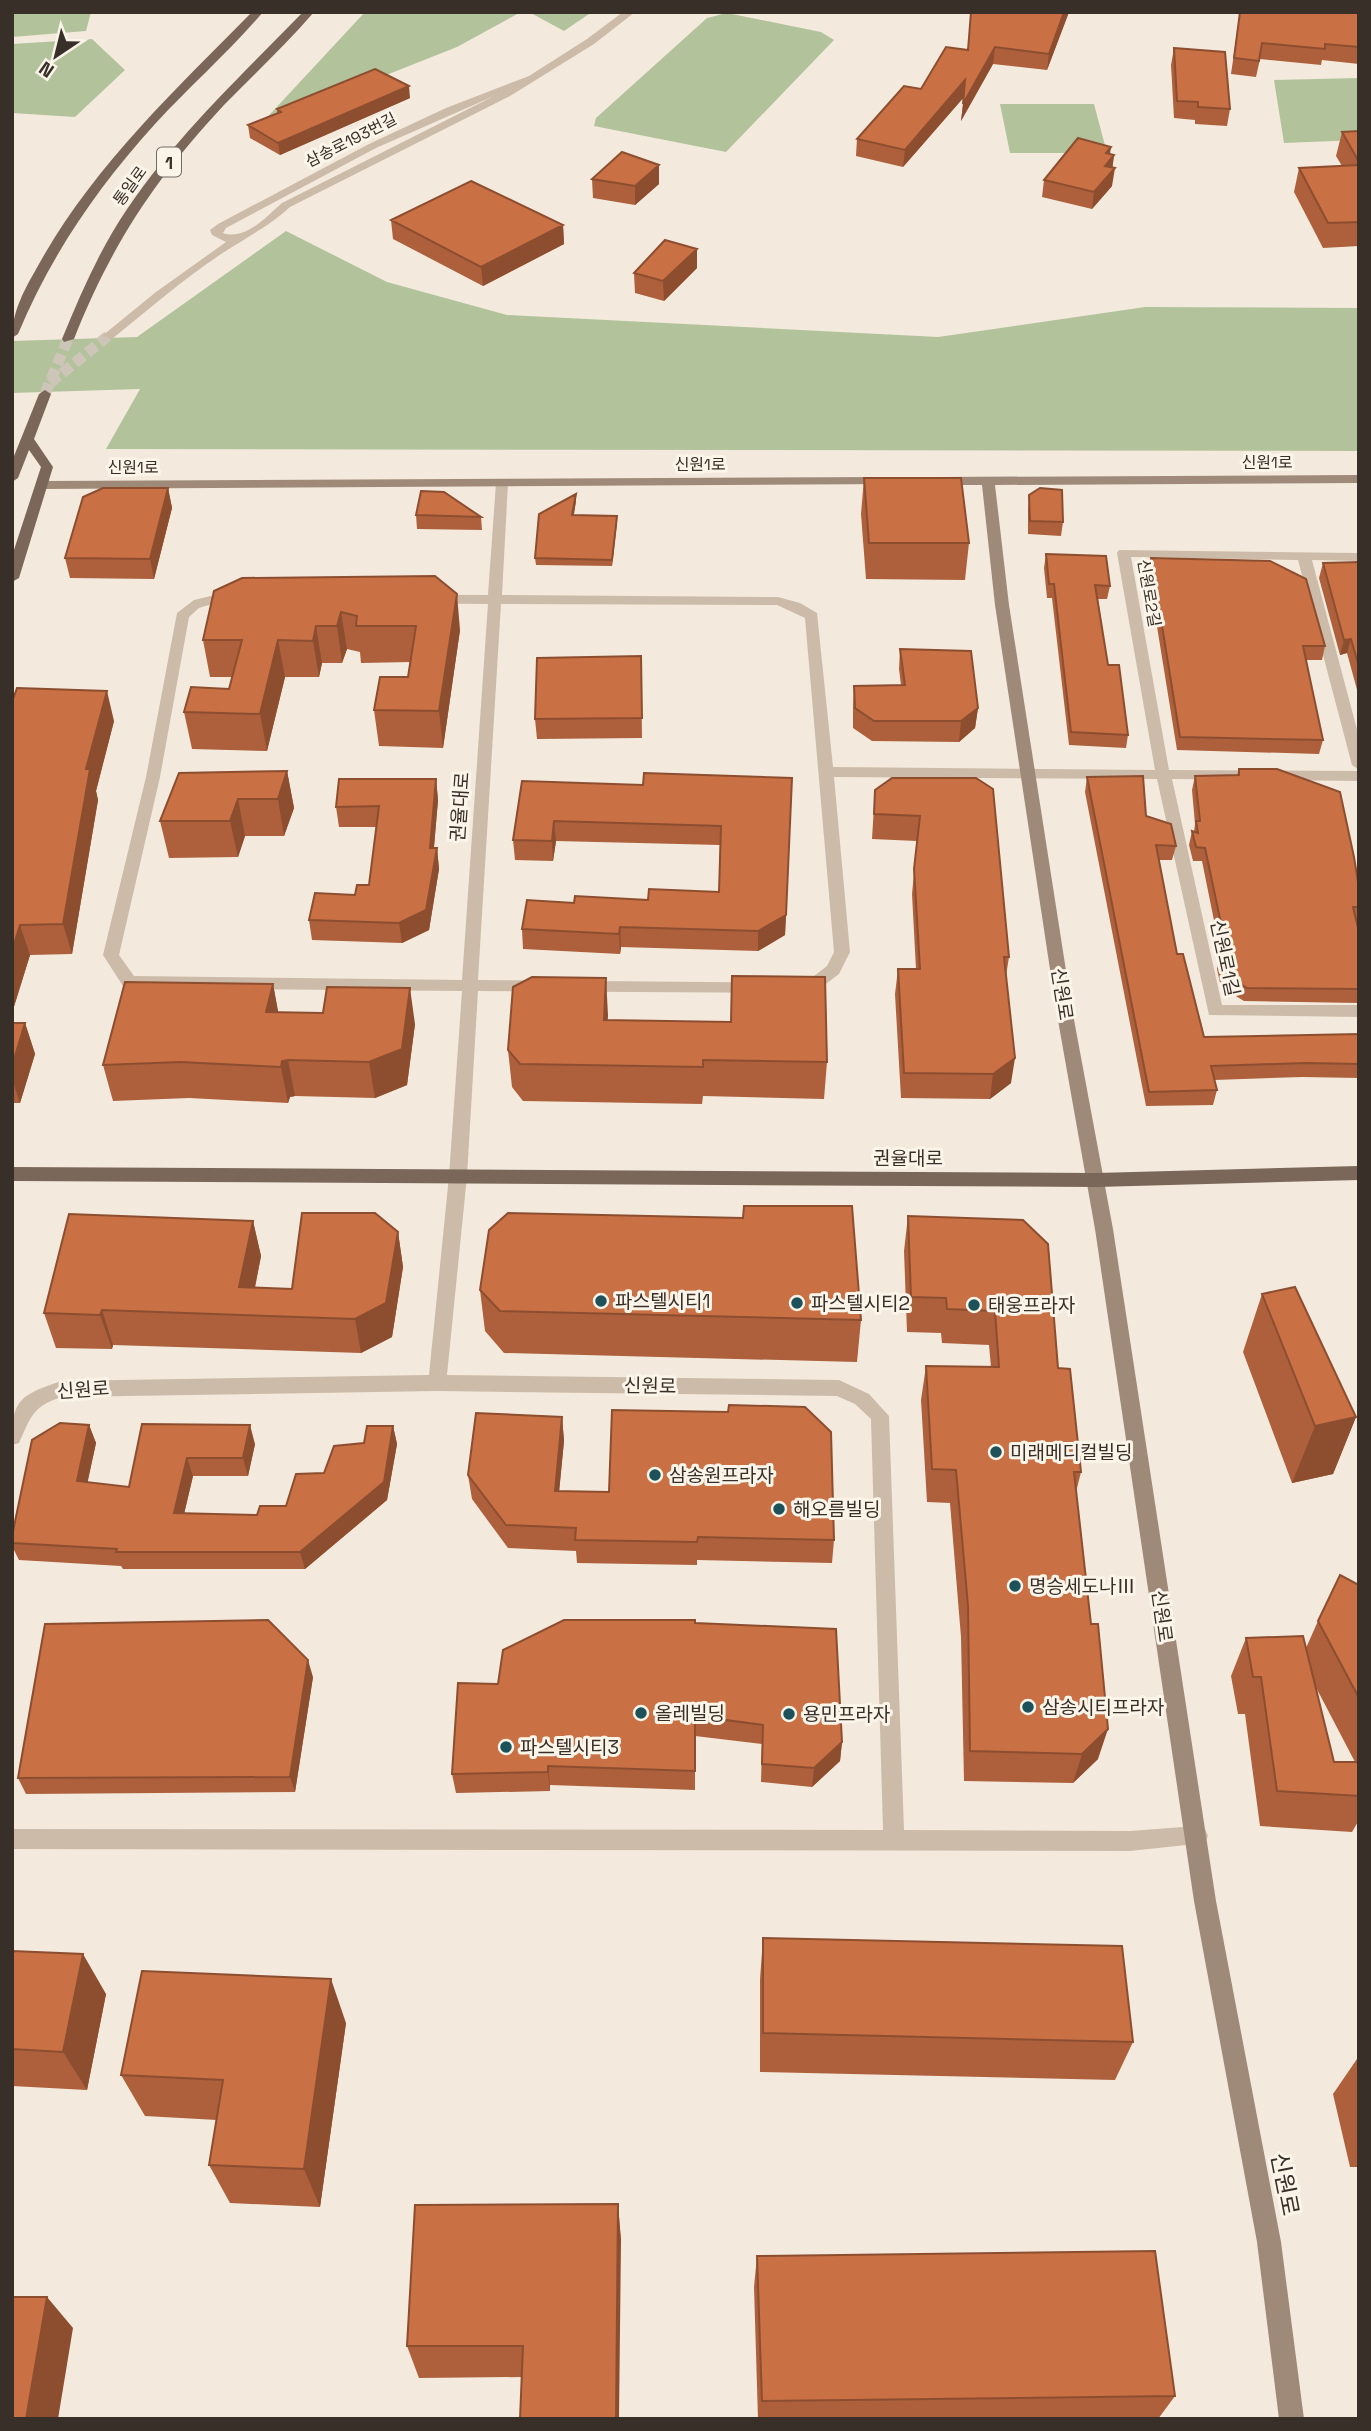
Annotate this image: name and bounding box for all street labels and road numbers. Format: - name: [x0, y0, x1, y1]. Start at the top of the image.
- street label: 삼송로193번길: [302, 108, 400, 172]
- road number: 1: [157, 148, 181, 176]
- street label: 통일로: [109, 162, 152, 210]
- street label: 신원1로: [1242, 452, 1293, 473]
- street label: 신원1로: [675, 454, 726, 475]
- street label: 신원1로: [108, 457, 159, 478]
- street label: 신원로2길: [1133, 557, 1165, 629]
- street label: 권율대로: [445, 771, 475, 843]
- street label: 신원로1길: [1205, 917, 1245, 999]
- street label: 신원로: [1046, 966, 1078, 1022]
- street label: 권율대로: [873, 1146, 943, 1171]
- street label: 신원로: [624, 1373, 676, 1399]
- street label: 신원로: [56, 1376, 110, 1404]
- street label: 신원로: [1146, 1588, 1178, 1644]
- street label: 신원로: [1264, 2150, 1306, 2218]

